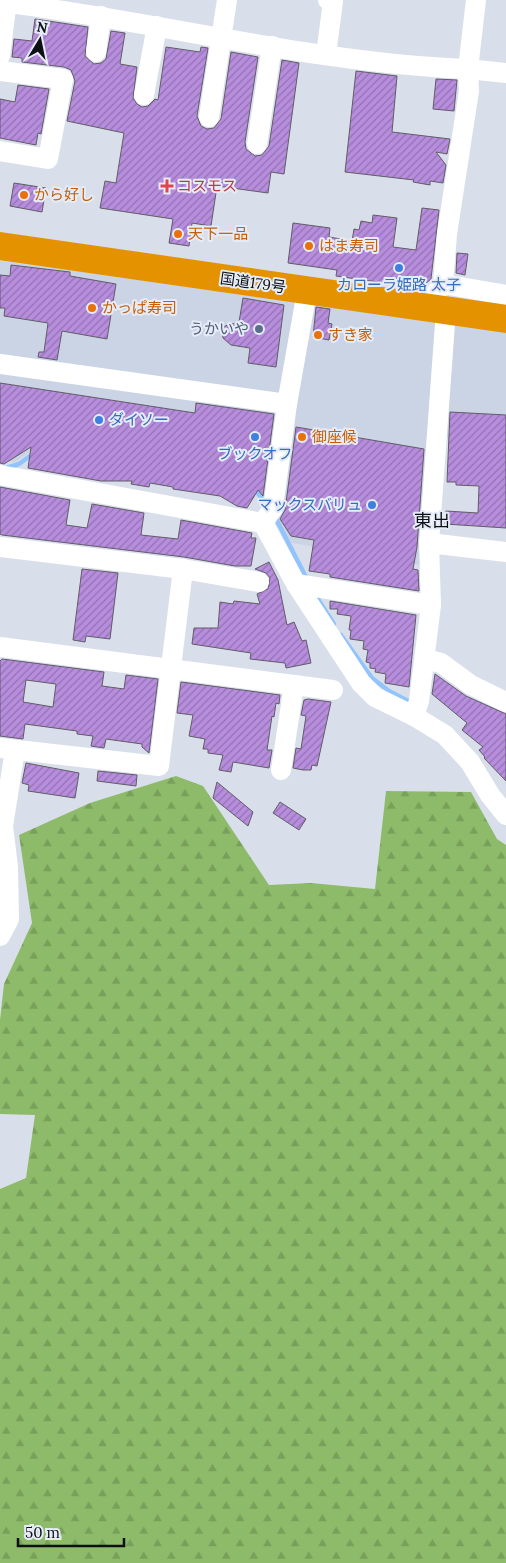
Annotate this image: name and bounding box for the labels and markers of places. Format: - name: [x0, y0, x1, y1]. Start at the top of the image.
- place label: コスモス: [177, 176, 237, 195]
- marker: コスモス: [161, 180, 173, 192]
- place label: から好し: [34, 185, 94, 204]
- marker: から好し: [18, 189, 30, 201]
- place label: 天下一品: [188, 224, 248, 243]
- marker: 天下一品: [172, 228, 184, 240]
- place label: はま寿司: [319, 236, 379, 255]
- marker: はま寿司: [303, 240, 315, 252]
- marker: カローラ姫路 太子: [393, 262, 405, 274]
- place label: カローラ姫路 太子: [337, 275, 461, 294]
- place label: かっぱ寿司: [102, 298, 177, 317]
- marker: かっぱ寿司: [86, 302, 98, 314]
- place label: うかいや: [189, 319, 249, 338]
- marker: うかいや: [253, 323, 265, 335]
- place label: すき家: [328, 325, 373, 344]
- marker: すき家: [312, 329, 324, 341]
- place label: ダイソー: [109, 410, 169, 429]
- marker: ダイソー: [93, 414, 105, 426]
- place label: 御座候: [312, 427, 357, 446]
- marker: ブックオフ: [249, 431, 261, 443]
- marker: 御座候: [296, 431, 308, 443]
- place label: ブックオフ: [217, 444, 293, 463]
- place label: マックスバリュ: [257, 495, 362, 514]
- marker: マックスバリュ: [366, 499, 378, 511]

